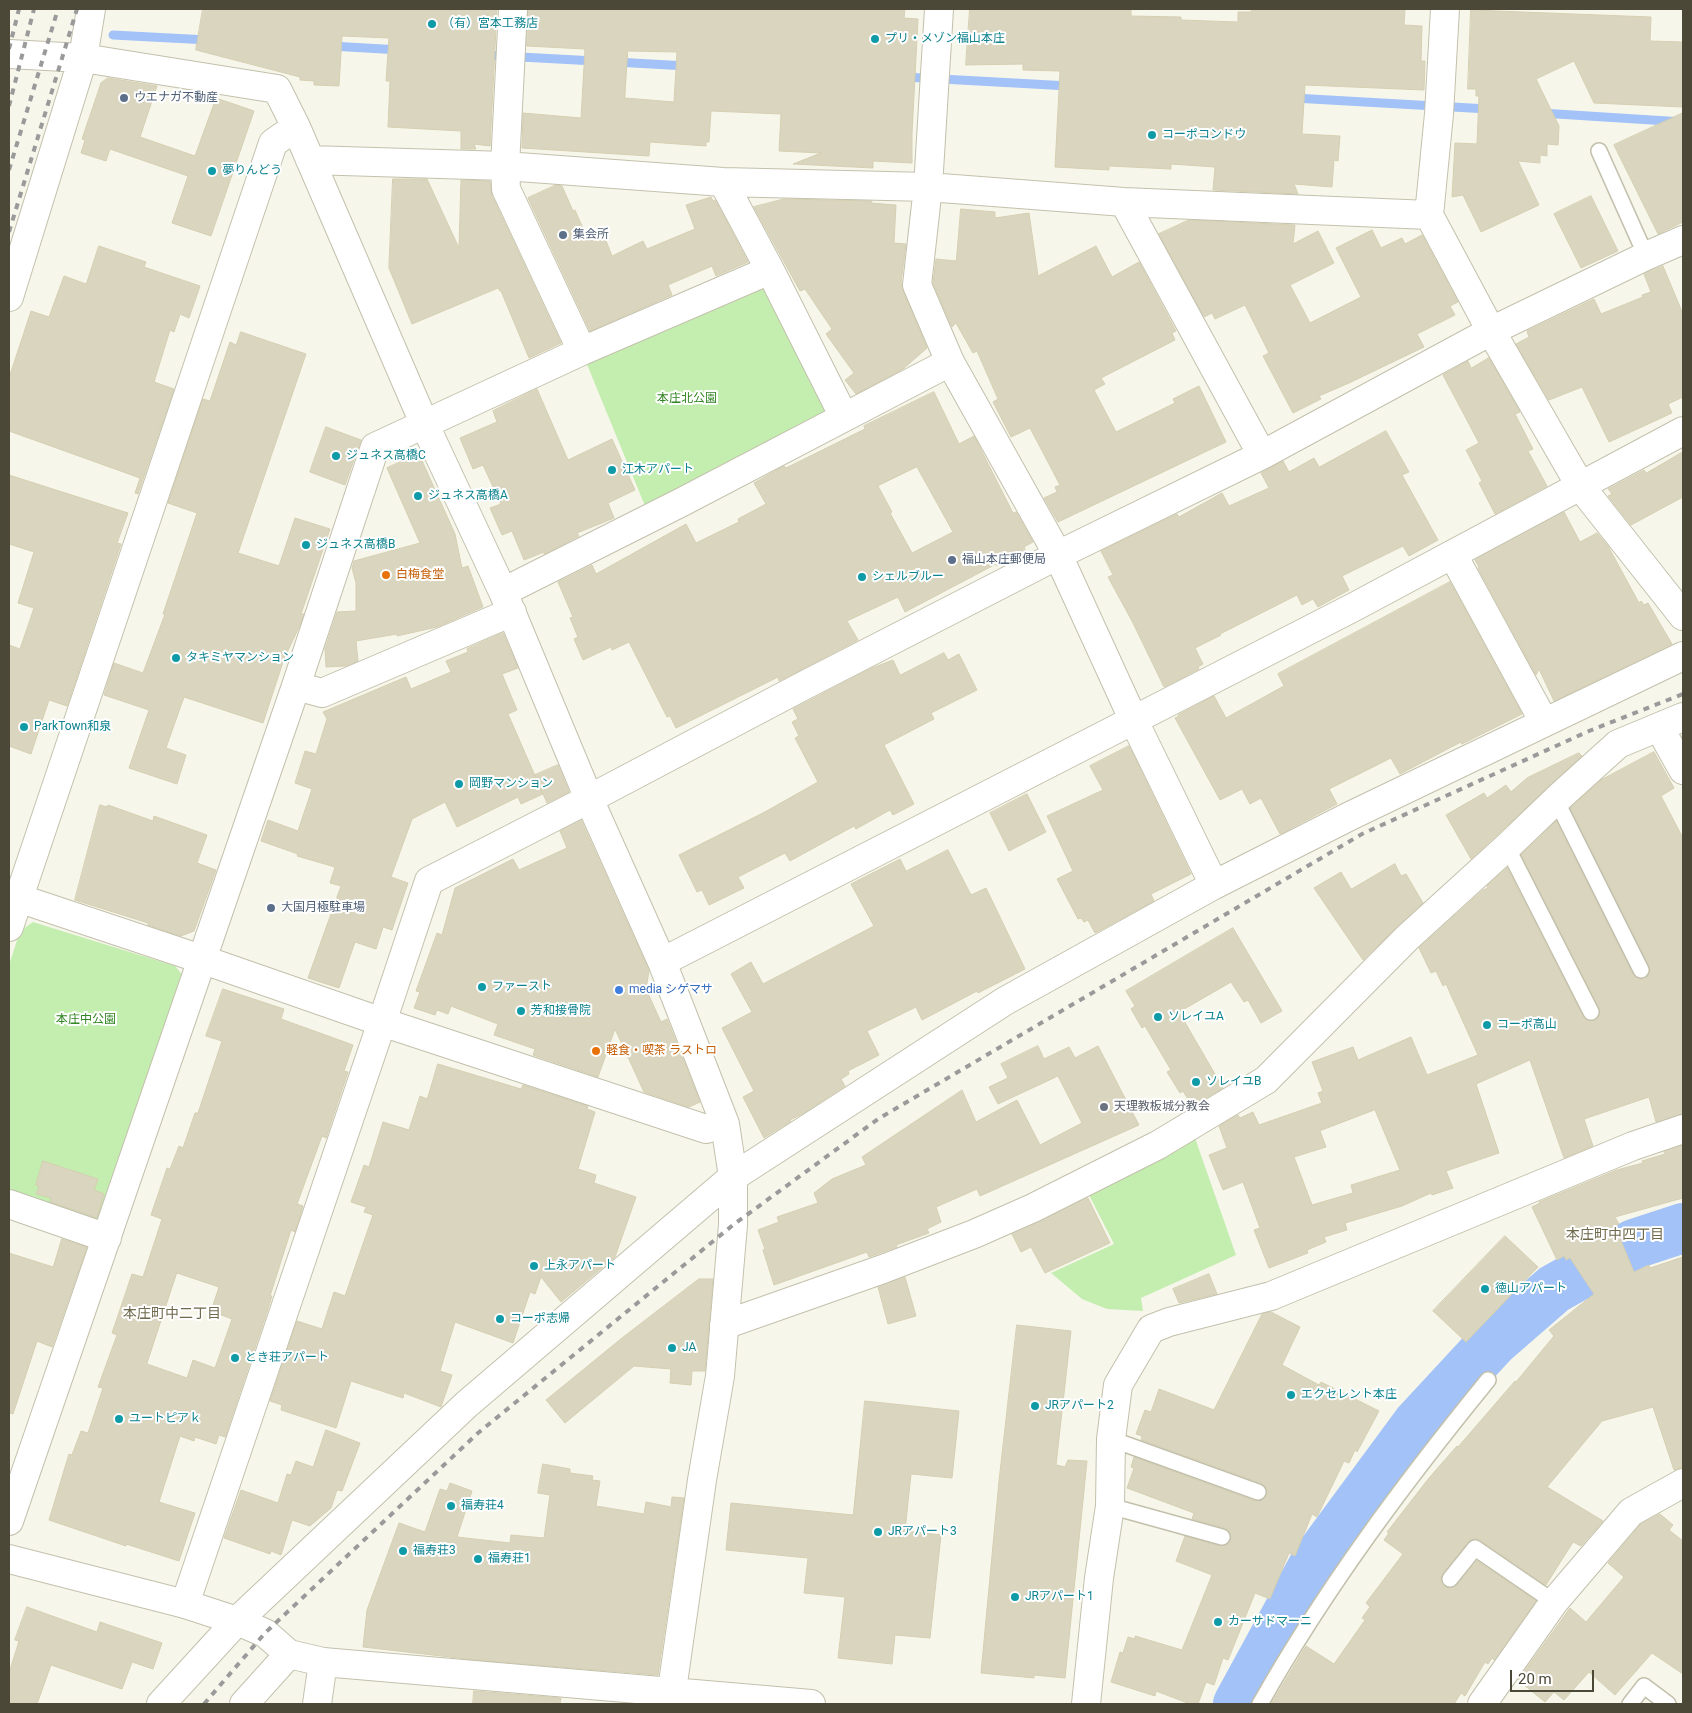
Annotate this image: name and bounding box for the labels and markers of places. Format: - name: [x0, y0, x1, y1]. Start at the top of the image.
- place label: （有）宮本工務店: [442, 17, 538, 31]
- marker: （有）宮本工務店: [426, 18, 438, 30]
- place label: プリ・メゾン福山本庄: [885, 32, 1005, 46]
- marker: プリ・メゾン福山本庄: [869, 33, 881, 45]
- place label: ウエナガ不動産: [134, 91, 218, 105]
- marker: ウエナガ不動産: [118, 92, 130, 104]
- place label: コーポコンドウ: [1162, 128, 1246, 142]
- marker: コーポコンドウ: [1146, 129, 1158, 141]
- place label: 夢りんどう: [222, 164, 282, 178]
- marker: 夢りんどう: [206, 165, 218, 177]
- place label: 集会所: [573, 228, 609, 242]
- marker: 集会所: [557, 229, 569, 241]
- place label: ジュネス高橋C: [346, 449, 426, 463]
- marker: ジュネス高橋C: [330, 450, 342, 462]
- place label: 江木アパート: [622, 463, 694, 477]
- marker: 江木アパート: [606, 464, 618, 476]
- place label: ジュネス高橋A: [428, 489, 508, 503]
- marker: ジュネス高橋A: [412, 490, 424, 502]
- place label: ジュネス高橋B: [316, 538, 395, 552]
- marker: ジュネス高橋B: [300, 539, 312, 551]
- place label: 福山本庄郵便局: [962, 553, 1046, 567]
- marker: 福山本庄郵便局: [946, 554, 958, 566]
- place label: 白梅食堂: [396, 568, 444, 582]
- marker: 白梅食堂: [380, 569, 392, 581]
- place label: シェルブルー: [872, 570, 944, 584]
- marker: シェルブルー: [856, 571, 868, 583]
- place label: タキミヤマンション: [186, 651, 294, 665]
- marker: タキミヤマンション: [170, 652, 182, 664]
- place label: ParkTown和泉: [34, 720, 111, 734]
- marker: ParkTown和泉: [18, 721, 30, 733]
- place label: 岡野マンション: [469, 777, 553, 791]
- marker: 岡野マンション: [453, 778, 465, 790]
- place label: 大国月極駐車場: [281, 901, 365, 915]
- marker: 大国月極駐車場: [265, 902, 277, 914]
- place label: ファースト: [492, 980, 552, 994]
- marker: ファースト: [476, 981, 488, 993]
- place label: media シゲマサ: [629, 983, 713, 997]
- marker: media シゲマサ: [613, 984, 625, 996]
- place label: 芳和接骨院: [531, 1004, 591, 1018]
- marker: 芳和接骨院: [515, 1005, 527, 1017]
- place label: ソレイユA: [1168, 1010, 1224, 1024]
- marker: ソレイユA: [1152, 1011, 1164, 1023]
- place label: コーポ高山: [1497, 1018, 1557, 1032]
- marker: コーポ高山: [1481, 1019, 1493, 1031]
- place label: 軽食・喫茶 ラストロ: [606, 1044, 717, 1058]
- marker: 軽食・喫茶 ラストロ: [590, 1045, 602, 1057]
- place label: ソレイユB: [1206, 1075, 1261, 1089]
- marker: ソレイユB: [1190, 1076, 1202, 1088]
- place label: 天理教板城分教会: [1114, 1100, 1210, 1114]
- marker: 天理教板城分教会: [1098, 1101, 1110, 1113]
- place label: 上永アパート: [544, 1259, 616, 1273]
- marker: 上永アパート: [528, 1260, 540, 1272]
- place label: 徳山アパート: [1495, 1282, 1567, 1296]
- marker: 徳山アパート: [1479, 1283, 1491, 1295]
- place label: コーポ志帰: [510, 1312, 570, 1326]
- marker: コーポ志帰: [494, 1313, 506, 1325]
- place label: JA: [682, 1341, 696, 1355]
- marker: JA: [666, 1342, 678, 1354]
- place label: とき荘アパート: [245, 1351, 329, 1365]
- marker: とき荘アパート: [229, 1352, 241, 1364]
- place label: エクセレント本庄: [1301, 1388, 1397, 1402]
- marker: エクセレント本庄: [1285, 1389, 1297, 1401]
- place label: JRアパート2: [1045, 1399, 1114, 1413]
- marker: JRアパート2: [1029, 1400, 1041, 1412]
- place label: ユートピアｋ: [129, 1412, 201, 1426]
- marker: ユートピアｋ: [113, 1413, 125, 1425]
- place label: 福寿荘4: [461, 1499, 504, 1513]
- marker: 福寿荘4: [445, 1500, 457, 1512]
- place label: JRアパート3: [888, 1525, 957, 1539]
- marker: JRアパート3: [872, 1526, 884, 1538]
- place label: 福寿荘3: [413, 1544, 456, 1558]
- marker: 福寿荘3: [397, 1545, 409, 1557]
- place label: 福寿荘1: [488, 1552, 531, 1566]
- marker: 福寿荘1: [472, 1553, 484, 1565]
- place label: JRアパート1: [1025, 1590, 1094, 1604]
- marker: JRアパート1: [1009, 1591, 1021, 1603]
- place label: カーサドマーニ: [1228, 1615, 1312, 1629]
- marker: カーサドマーニ: [1212, 1616, 1224, 1628]

